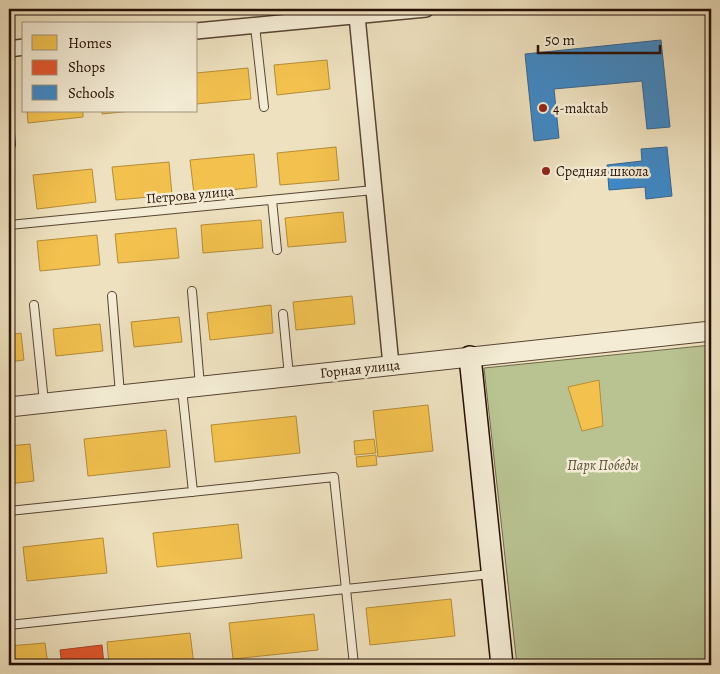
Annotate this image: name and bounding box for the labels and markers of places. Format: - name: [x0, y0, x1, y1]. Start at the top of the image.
- place label: 4-maktab: [553, 99, 608, 118]
- marker: 4-maktab: [537, 102, 549, 114]
- place label: Средняя школа: [556, 162, 649, 181]
- marker: Средняя школа: [540, 165, 552, 177]

